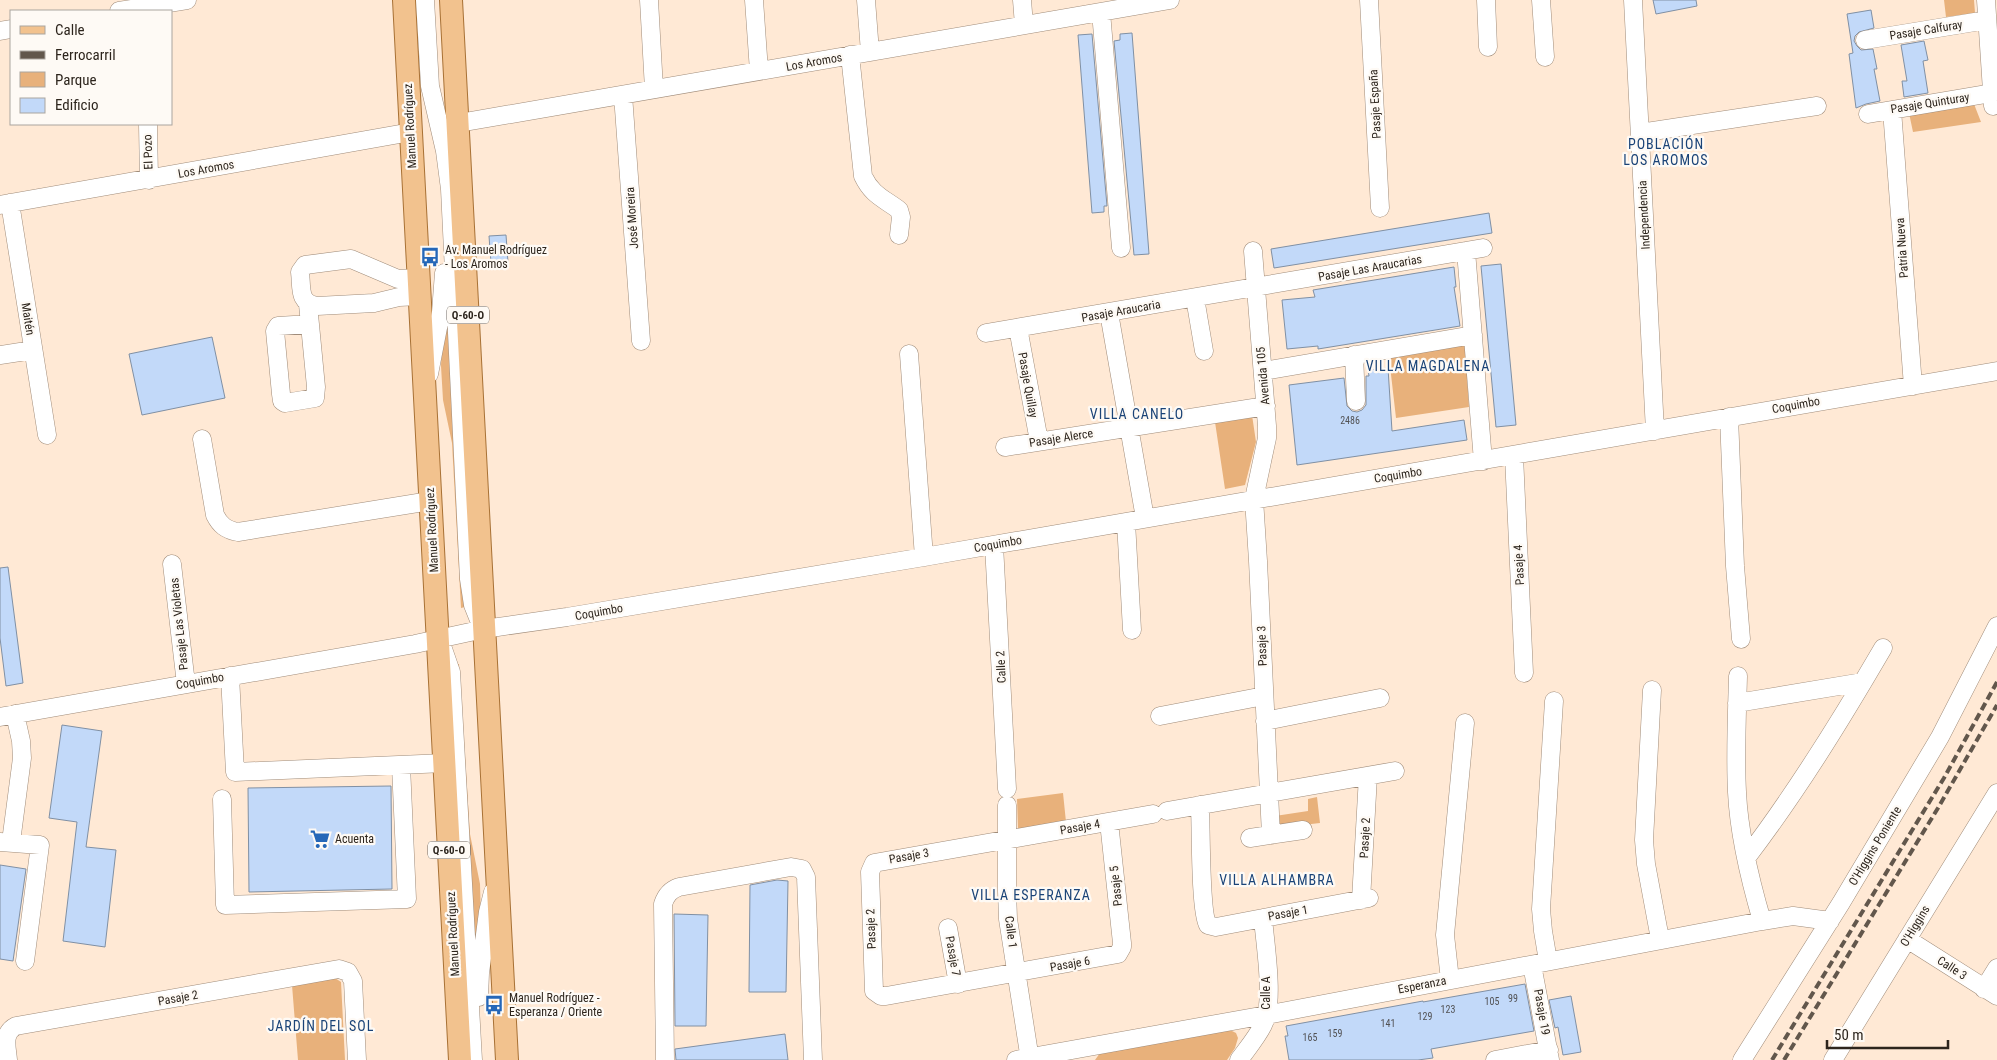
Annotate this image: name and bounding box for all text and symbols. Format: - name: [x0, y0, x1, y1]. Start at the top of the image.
- legend: [10, 10, 172, 125]
- street label: Pasaje Calfuray: [1889, 17, 1963, 43]
- text: Calle: [55, 21, 85, 39]
- text: Ferrocarril: [55, 46, 116, 64]
- street label: Los Aromos: [785, 50, 843, 74]
- street label: Pasaje España: [1366, 69, 1384, 139]
- text: Parque: [55, 71, 97, 89]
- street label: Manuel Rodríguez: [401, 83, 419, 169]
- street label: Pasaje Quinturay: [1890, 90, 1970, 116]
- text: Edificio: [55, 96, 98, 114]
- street label: El Pozo: [140, 134, 156, 170]
- district label: POBLACIÓN LOS AROMOS: [1623, 135, 1709, 168]
- street label: Los Aromos: [177, 157, 235, 181]
- street label: Independencia: [1635, 180, 1653, 250]
- street label: José Moreira: [623, 186, 641, 249]
- street label: Patria Nueva: [1893, 217, 1911, 279]
- place label: Av. Manuel Rodríguez - Los Aromos: [445, 243, 547, 271]
- bus stop icon: Av. Manuel Rodríguez - Los Aromos: [419, 246, 441, 268]
- street label: Pasaje Las Araucarias: [1317, 252, 1423, 284]
- street label: Pasaje Araucaria: [1080, 297, 1162, 325]
- street label: Maitén: [19, 302, 37, 336]
- road number: Q-60-O: [447, 306, 489, 324]
- street label: Avenida 105: [1253, 346, 1273, 406]
- street label: Pasaje Quillay: [1015, 351, 1041, 419]
- district label: VILLA MAGDALENA: [1366, 358, 1490, 374]
- street label: Coquimbo: [1771, 394, 1821, 416]
- district label: VILLA CANELO: [1090, 406, 1184, 422]
- house number: 2486: [1340, 415, 1360, 426]
- street label: Pasaje Alerce: [1028, 426, 1094, 450]
- street label: Coquimbo: [1373, 464, 1423, 486]
- street label: Manuel Rodríguez: [423, 487, 441, 573]
- street label: Coquimbo: [973, 533, 1023, 555]
- street label: Pasaje 4: [1511, 544, 1527, 586]
- street label: Pasaje Las Violetas: [167, 577, 191, 671]
- street label: Coquimbo: [574, 601, 624, 623]
- street label: Pasaje 3: [1254, 625, 1270, 667]
- street label: Calle 2: [993, 650, 1009, 684]
- street label: Coquimbo: [175, 670, 225, 692]
- street label: O'Higgins Poniente: [1846, 804, 1904, 888]
- street label: Pasaje 4: [1059, 817, 1101, 837]
- street label: Pasaje 2: [1357, 817, 1373, 859]
- supermarket icon: Acuenta: [309, 828, 331, 850]
- place label: Acuenta: [335, 832, 374, 846]
- road number: Q-60-O: [428, 842, 470, 858]
- street label: Pasaje 3: [888, 846, 930, 866]
- street label: Pasaje 5: [1107, 865, 1125, 907]
- district label: VILLA ALHAMBRA: [1219, 872, 1335, 888]
- district label: VILLA ESPERANZA: [971, 887, 1091, 903]
- street label: Manuel Rodríguez: [444, 891, 462, 977]
- street label: Pasaje 1: [1267, 903, 1309, 923]
- street label: O'Higgins: [1897, 903, 1933, 949]
- street label: Pasaje 2: [863, 908, 879, 950]
- street label: Calle 1: [1002, 915, 1020, 949]
- street label: Pasaje 7: [943, 935, 963, 977]
- street label: Calle 3: [1935, 953, 1969, 983]
- street label: Pasaje 6: [1049, 954, 1091, 974]
- street label: Esperanza: [1397, 973, 1448, 997]
- street label: Calle A: [1259, 976, 1273, 1010]
- street label: Pasaje 2: [157, 988, 199, 1008]
- street label: Pasaje 19: [1531, 988, 1553, 1036]
- place label: Manuel Rodríguez - Esperanza / Oriente: [509, 991, 603, 1019]
- house number: 99: [1508, 993, 1518, 1004]
- bus stop icon: Manuel Rodríguez - Esperanza / Oriente: [483, 994, 505, 1016]
- house number: 105: [1485, 996, 1499, 1007]
- house number: 123: [1441, 1004, 1455, 1015]
- house number: 129: [1418, 1011, 1432, 1022]
- district label: JARDÍN DEL SOL: [268, 1017, 374, 1034]
- house number: 141: [1381, 1018, 1395, 1029]
- scale bar: [1827, 1018, 1948, 1050]
- text: 50 m: [1834, 1026, 1864, 1044]
- house number: 159: [1328, 1028, 1342, 1039]
- house number: 165: [1303, 1032, 1317, 1043]

